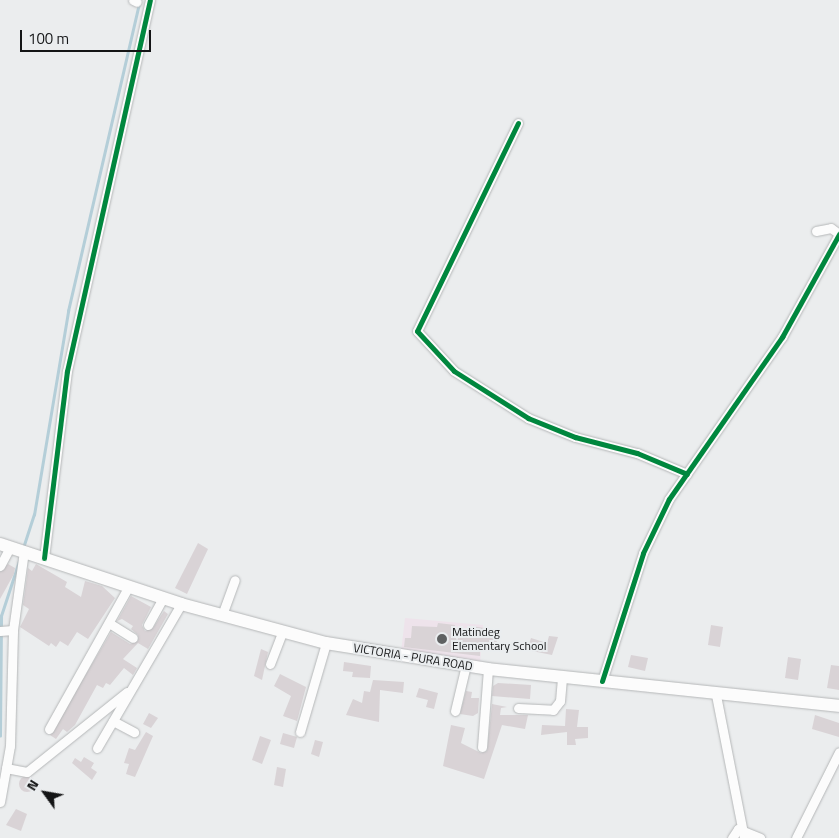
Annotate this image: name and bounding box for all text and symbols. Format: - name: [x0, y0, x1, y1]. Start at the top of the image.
- scale bar: [22, 20, 154, 52]
- text: 100 m: [28, 27, 69, 50]
- place label: Matindeg Elementary School: [452, 625, 546, 653]
- marker: Matindeg Elementary School: [436, 633, 448, 645]
- street label: VICTORIA - PURA ROAD: [352, 640, 474, 674]
- north arrow: [20, 768, 70, 818]
- text: N: [20, 775, 43, 794]

